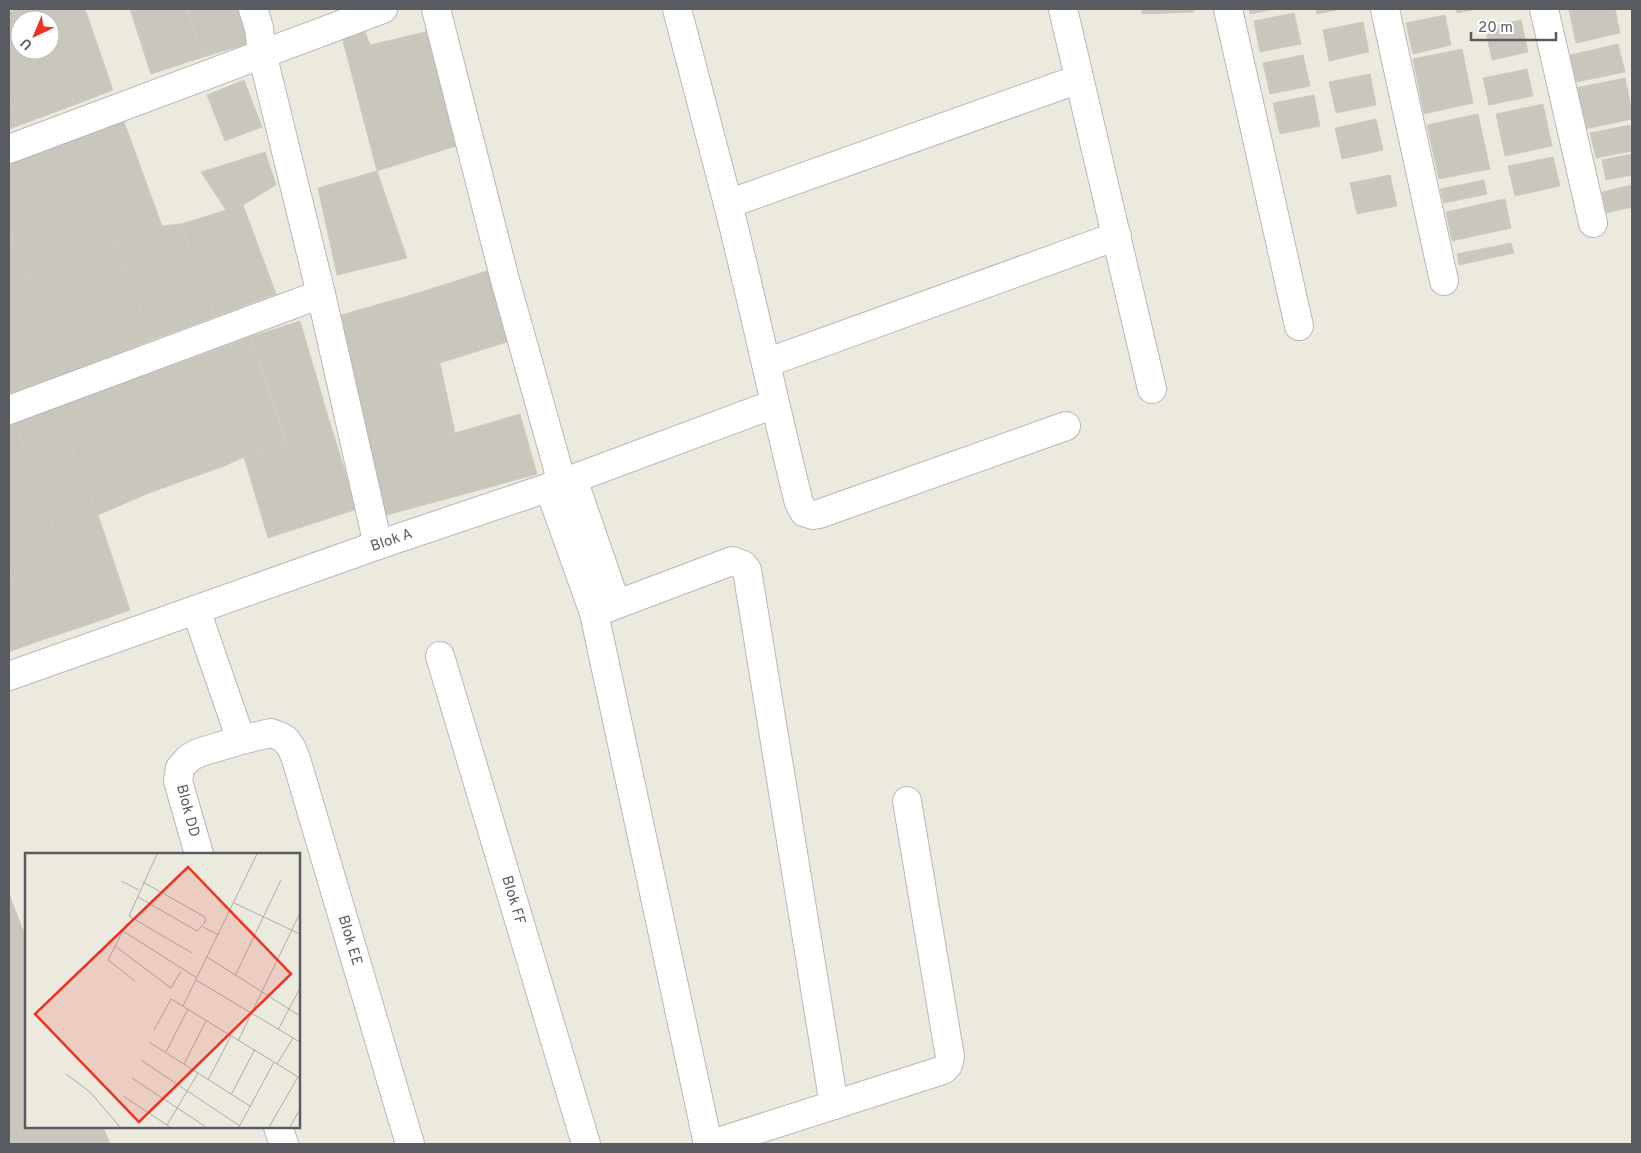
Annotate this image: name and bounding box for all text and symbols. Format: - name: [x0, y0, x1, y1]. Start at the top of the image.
- north arrow: [10, 10, 60, 60]
- scale bar: [1471, 10, 1556, 42]
- text: 20 m: [1478, 19, 1513, 38]
- text: U: [18, 34, 37, 53]
- street label: Blok A: [368, 524, 415, 556]
- street label: Blok DD: [171, 782, 203, 840]
- inset map: [25, 853, 300, 1128]
- street label: Blok FF: [497, 873, 529, 927]
- street label: Blok EE: [333, 913, 366, 968]

